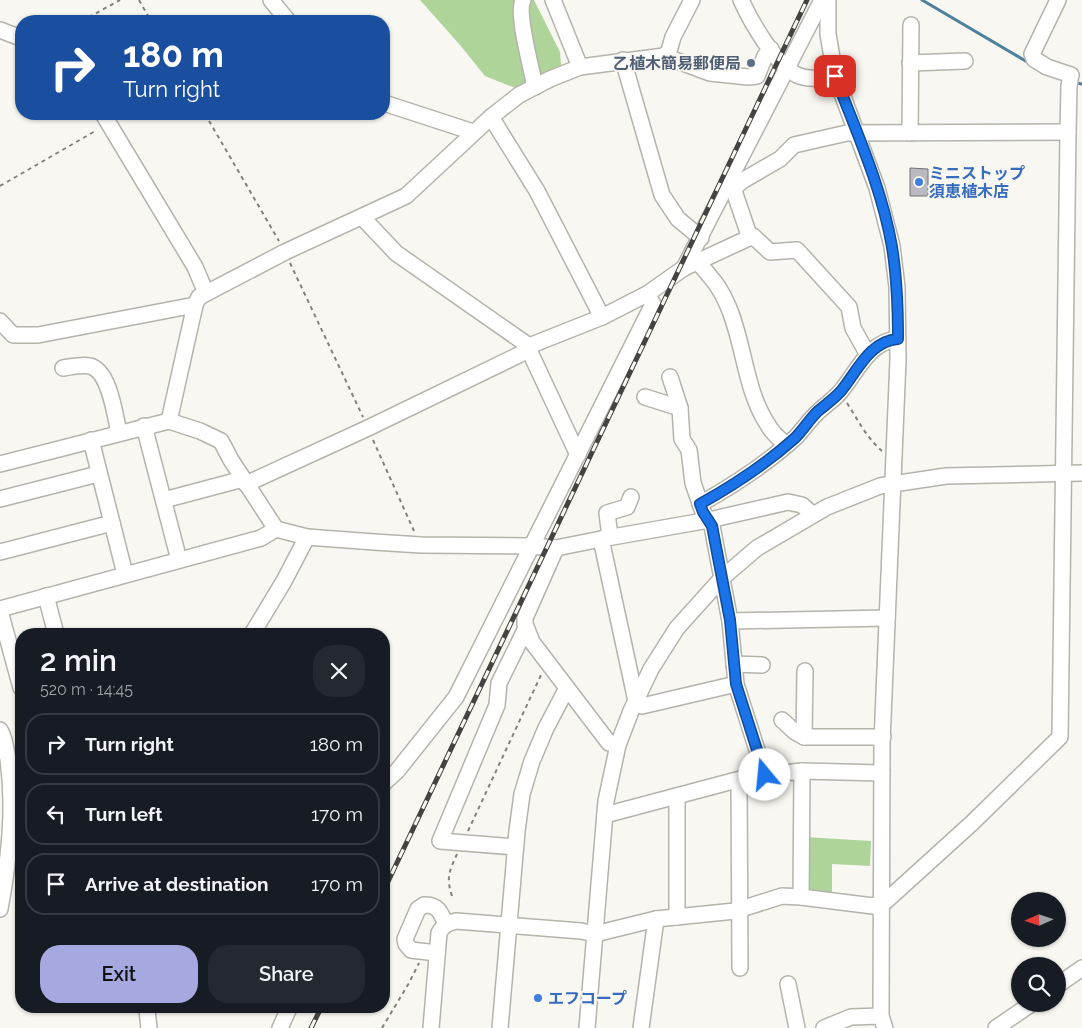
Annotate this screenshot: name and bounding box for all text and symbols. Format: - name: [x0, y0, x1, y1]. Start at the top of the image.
- text: 180 m: [123, 34, 224, 75]
- icon: right: [40, 35, 105, 100]
- place label: 乙植木簡易郵便局: [613, 54, 741, 73]
- pin: [814, 55, 856, 97]
- marker: 乙植木簡易郵便局: [745, 57, 757, 69]
- icon: arrive: [821, 62, 849, 90]
- text: Turn right: [123, 76, 220, 102]
- place label: ミニストップ 須恵植木店: [929, 164, 1025, 201]
- marker: ミニストップ 須恵植木店: [913, 176, 925, 188]
- text: 2 min: [40, 643, 117, 678]
- button: close: [313, 645, 365, 697]
- text: 520 m · 14:45: [40, 680, 133, 699]
- icon: right: [42, 730, 70, 758]
- text: Turn right: [85, 733, 174, 755]
- text: 180 m: [310, 733, 363, 755]
- position arrow: [738, 748, 790, 800]
- icon: left: [42, 800, 70, 828]
- text: Turn left: [85, 803, 162, 825]
- text: 170 m: [311, 803, 363, 825]
- icon: arrive: [42, 870, 70, 898]
- text: Arrive at destination: [85, 873, 269, 895]
- text: 170 m: [311, 873, 363, 895]
- north arrow: [1011, 892, 1066, 948]
- map controls: [1011, 892, 1066, 1012]
- button: Exit: [40, 945, 198, 1003]
- button: Share: [208, 945, 365, 1003]
- button: search: [1011, 957, 1066, 1012]
- place label: エフコープ: [548, 989, 627, 1008]
- marker: エフコープ: [532, 992, 544, 1004]

